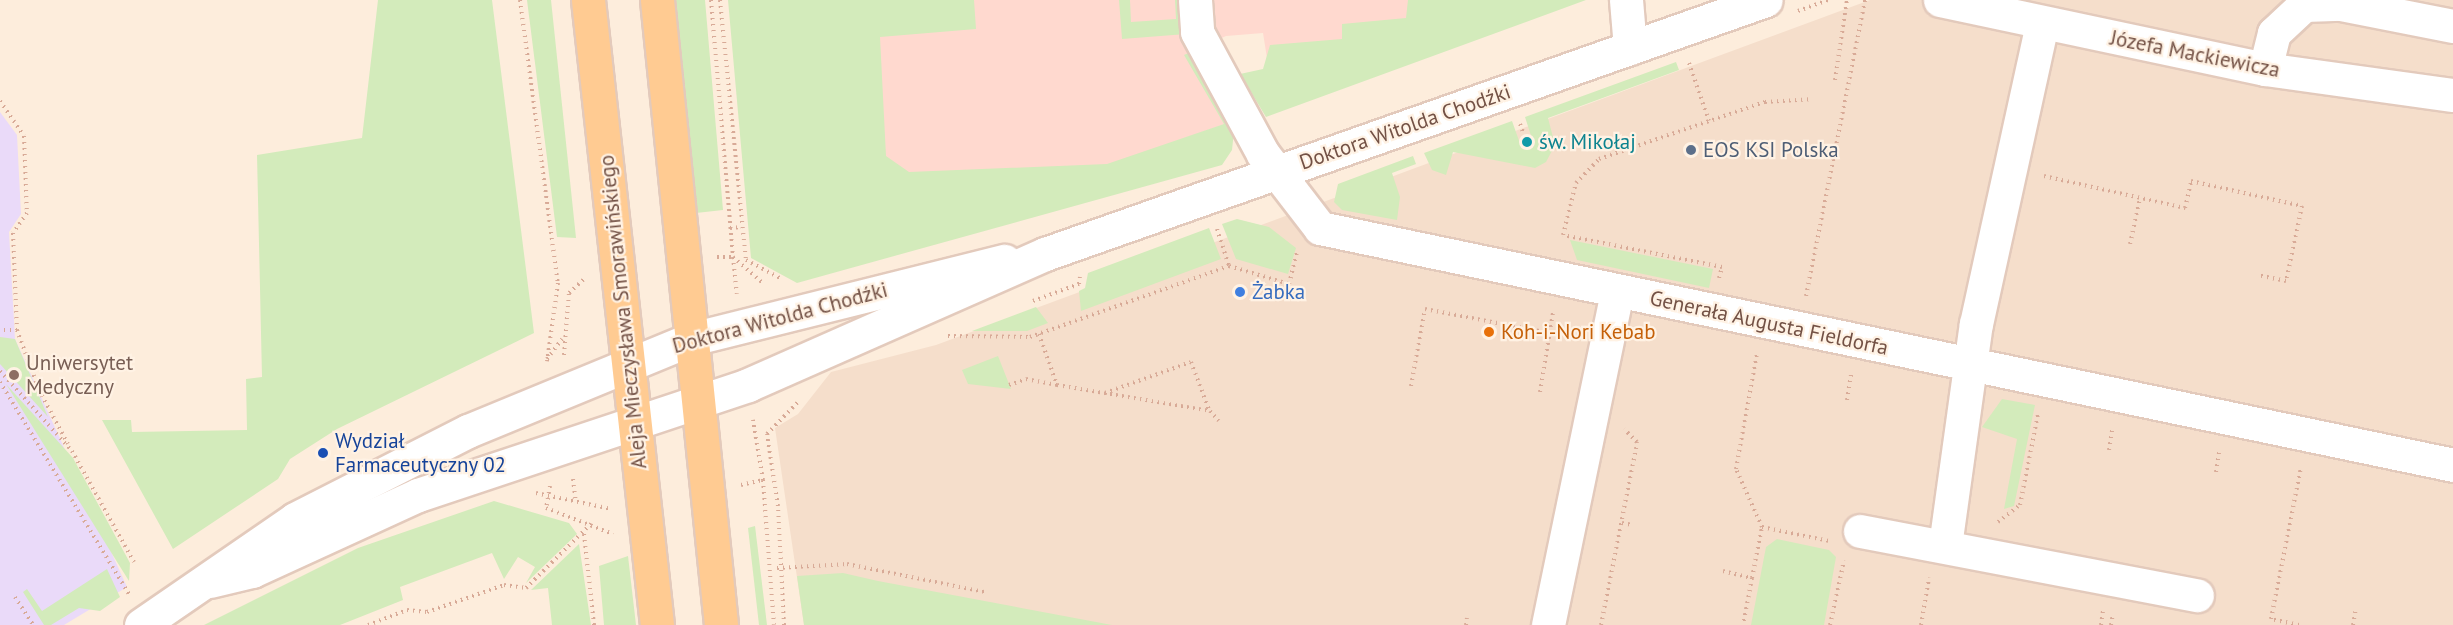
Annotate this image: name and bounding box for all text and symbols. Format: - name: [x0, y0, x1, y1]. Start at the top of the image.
- street label: Józefa Mackiewicza: [2108, 25, 2282, 83]
- street label: Doktora Witolda Chodźki: [1296, 79, 1514, 175]
- place label: św. Mikołaj: [1539, 129, 1638, 155]
- marker: św. Mikołaj: [1520, 135, 1534, 149]
- place label: EOS KSI Polska: [1703, 137, 1839, 163]
- marker: EOS KSI Polska: [1684, 143, 1698, 157]
- street label: Aleja Mieczysława Smorawińskiego: [594, 154, 652, 470]
- street label: Doktora Witolda Chodźki: [669, 277, 891, 359]
- place label: Żabka: [1252, 279, 1305, 305]
- marker: Żabka: [1233, 285, 1247, 299]
- street label: Generała Augusta Fieldorfa: [1647, 285, 1891, 361]
- place label: Koh-i-Nori Kebab: [1501, 319, 1656, 345]
- marker: Koh-i-Nori Kebab: [1482, 325, 1496, 339]
- place label: Uniwersytet Medyczny: [26, 350, 133, 400]
- marker: Uniwersytet Medyczny: [7, 368, 21, 382]
- place label: Wydział Farmaceutyczny 02: [335, 428, 507, 478]
- marker: Wydział Farmaceutyczny 02: [316, 446, 330, 460]

